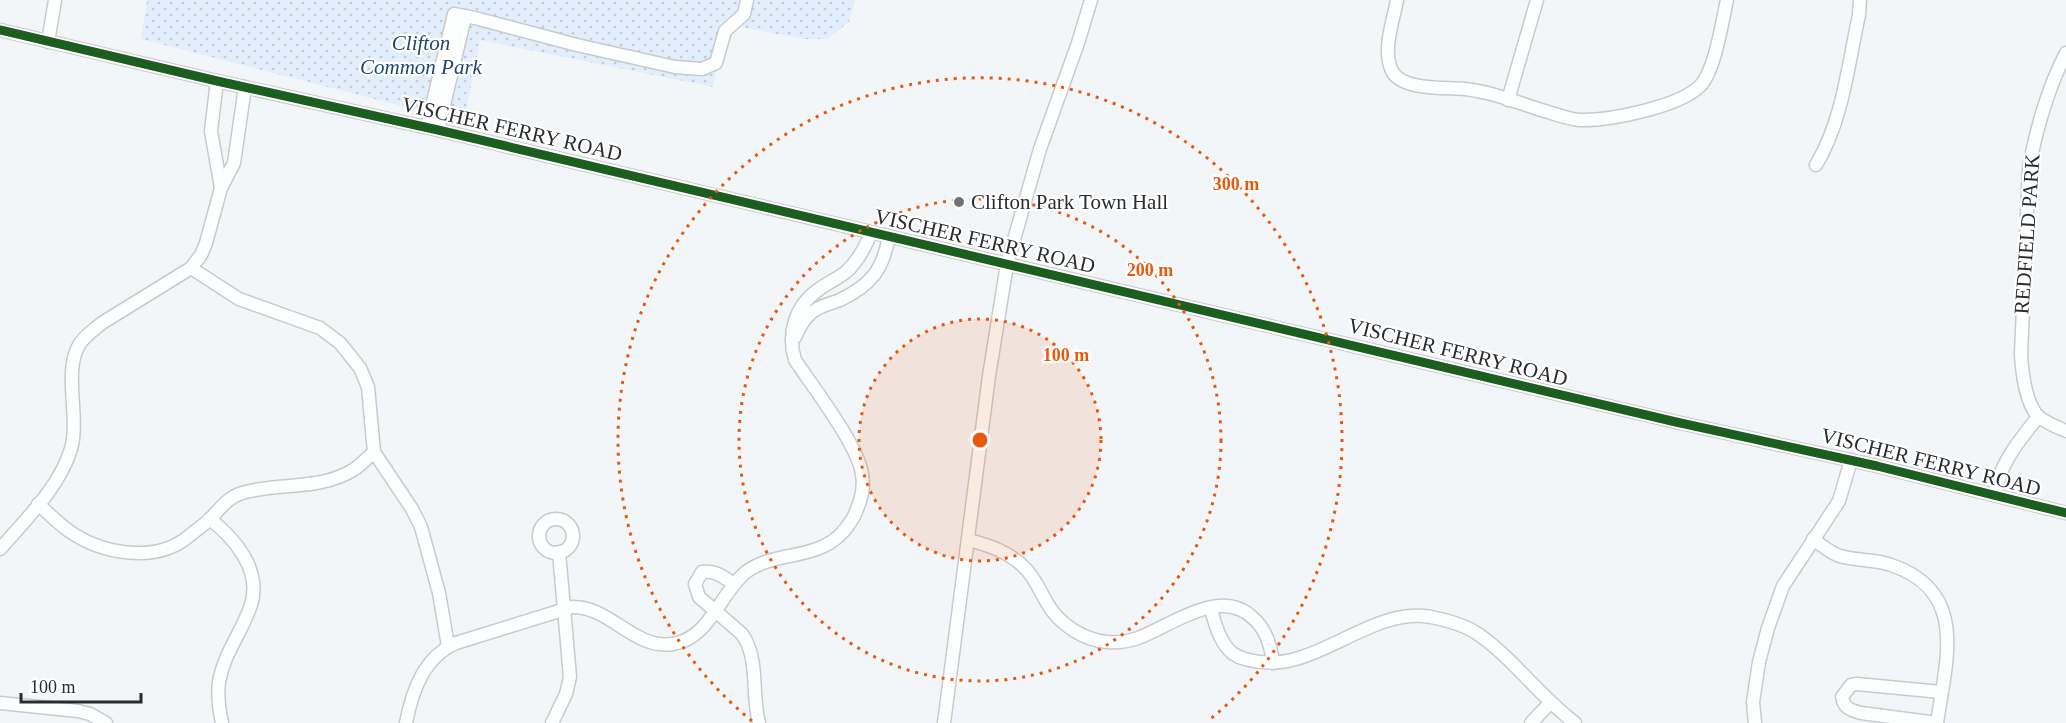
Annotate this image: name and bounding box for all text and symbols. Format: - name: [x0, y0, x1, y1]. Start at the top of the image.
- park label: Clifton Common Park: [360, 31, 483, 79]
- street label: VISCHER FERRY ROAD: [399, 92, 625, 166]
- street label: REDFIELD PARK: [2009, 153, 2045, 315]
- text: 300 m: [1213, 174, 1259, 194]
- place label: Clifton Park Town Hall: [971, 190, 1168, 214]
- marker: Clifton Park Town Hall: [952, 195, 966, 209]
- street label: VISCHER FERRY ROAD: [872, 204, 1098, 278]
- text: 200 m: [1127, 260, 1173, 280]
- street label: VISCHER FERRY ROAD: [1346, 313, 1570, 391]
- text: 100 m: [1043, 345, 1089, 365]
- street label: VISCHER FERRY ROAD: [1819, 423, 2043, 501]
- centre of rings: [970, 430, 990, 450]
- scale bar: [21, 666, 141, 704]
- text: 100 m: [30, 677, 76, 697]

